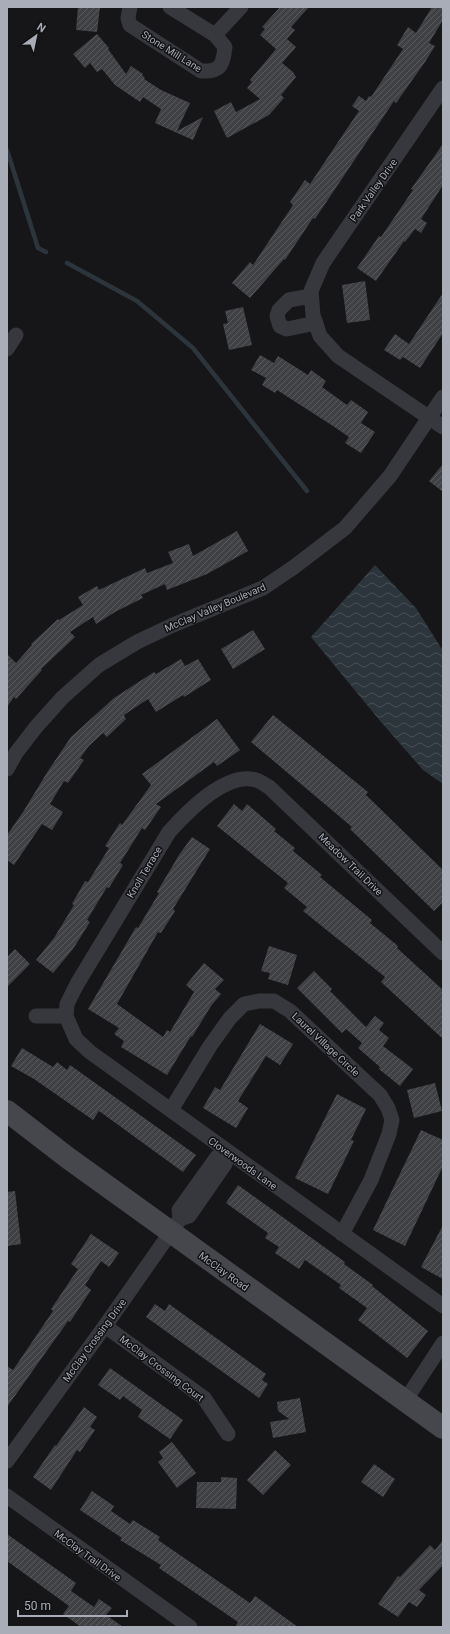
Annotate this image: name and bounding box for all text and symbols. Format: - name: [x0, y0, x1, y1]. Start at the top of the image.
- north arrow: [16, 16, 56, 56]
- text: N: [34, 20, 48, 36]
- street label: Stone Mill Lane: [140, 29, 204, 74]
- street label: Park Valley Drive: [348, 157, 399, 224]
- street label: McClay Valley Boulevard: [163, 581, 267, 634]
- street label: Meadow Trail Drive: [316, 831, 385, 898]
- street label: Knoll Terrace: [125, 845, 164, 900]
- street label: Laurel Village Circle: [290, 1010, 361, 1078]
- street label: Cloverwoods Lane: [206, 1135, 279, 1192]
- street label: McClay Road: [197, 1250, 251, 1293]
- street label: McClay Crossing Drive: [61, 1297, 128, 1384]
- street label: McClay Crossing Court: [118, 1333, 206, 1403]
- street label: McClay Trail Drive: [52, 1528, 123, 1583]
- scale bar: [18, 1592, 127, 1618]
- text: 50 m: [24, 1599, 51, 1613]

